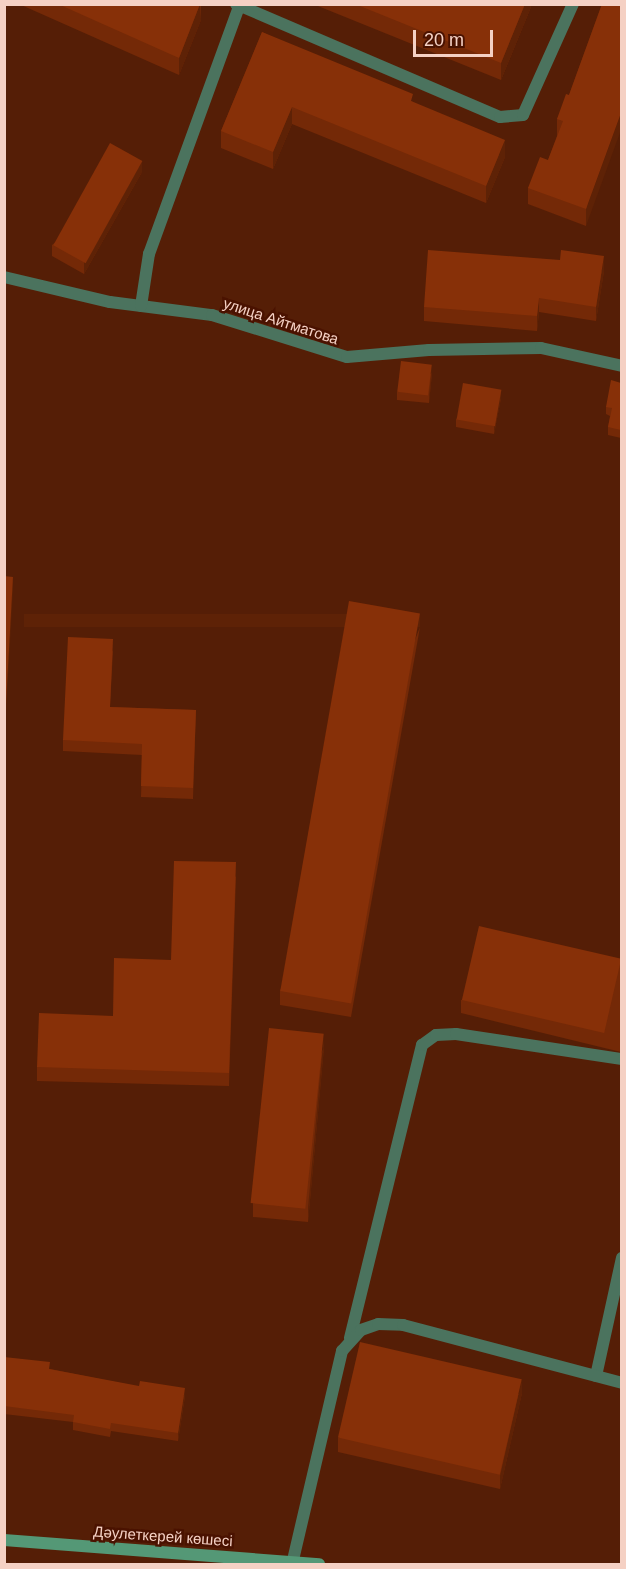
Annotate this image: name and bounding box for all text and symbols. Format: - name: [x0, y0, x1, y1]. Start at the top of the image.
- scale bar: [416, 18, 496, 56]
- text: 20 m: [424, 30, 464, 50]
- street label: улица Айтматова: [221, 294, 341, 348]
- street label: Дәулеткерей көшесі: [93, 1522, 233, 1550]

